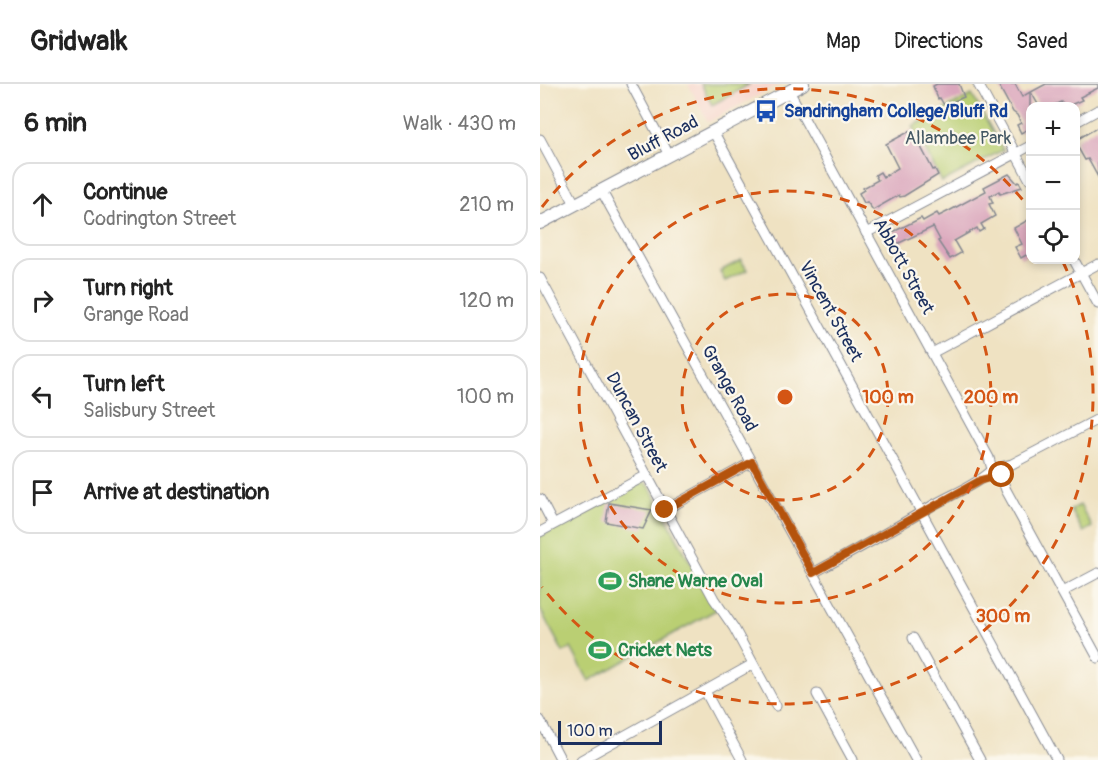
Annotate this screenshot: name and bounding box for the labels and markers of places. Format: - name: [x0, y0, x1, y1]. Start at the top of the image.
- bus stop icon: Sandringham College/Bluff Rd: [753, 98, 779, 124]
- place label: Sandringham College/Bluff Rd: [784, 100, 1008, 123]
- centre of rings: [775, 387, 795, 407]
- sports icon: Shane Warne Oval: [597, 568, 623, 594]
- place label: Shane Warne Oval: [628, 570, 763, 593]
- sports icon: Cricket Nets: [587, 637, 613, 663]
- place label: Cricket Nets: [618, 639, 713, 662]

